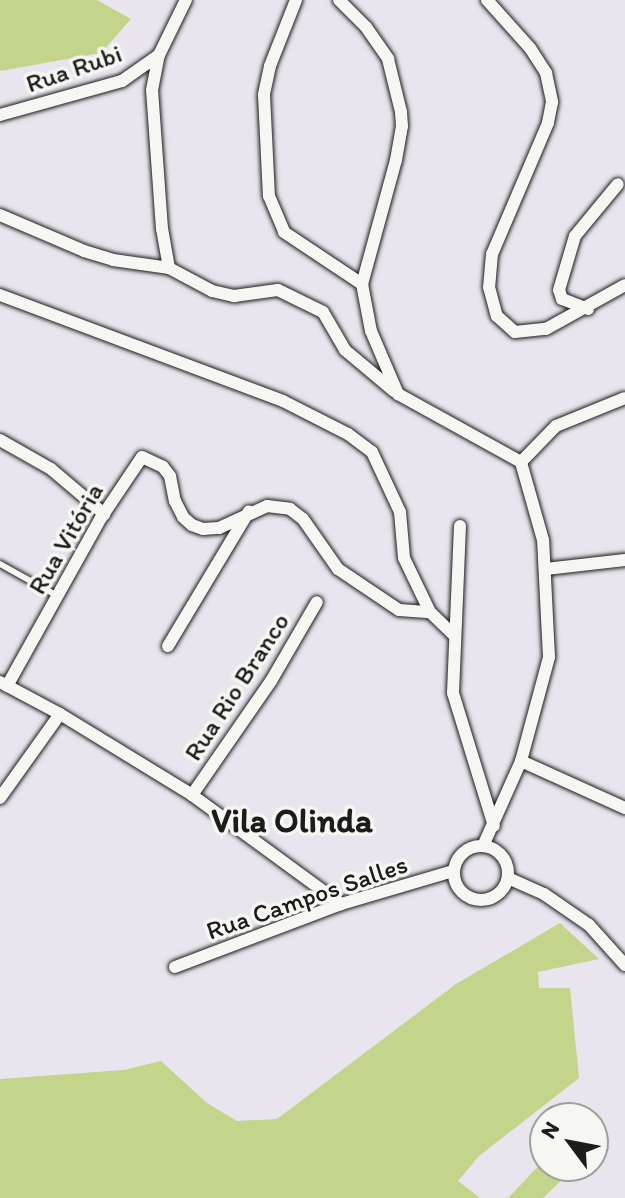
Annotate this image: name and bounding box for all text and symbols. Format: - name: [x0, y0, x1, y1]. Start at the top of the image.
- street label: Rua Rubi: [22, 38, 126, 100]
- street label: Rua Vitória: [22, 478, 110, 600]
- street label: Rua Rio Branco: [178, 607, 296, 767]
- district label: Vila Olinda: [212, 801, 372, 841]
- street label: Rua Campos Salles: [202, 849, 412, 947]
- north arrow: [529, 1102, 609, 1182]
- text: N: [535, 1117, 565, 1144]

